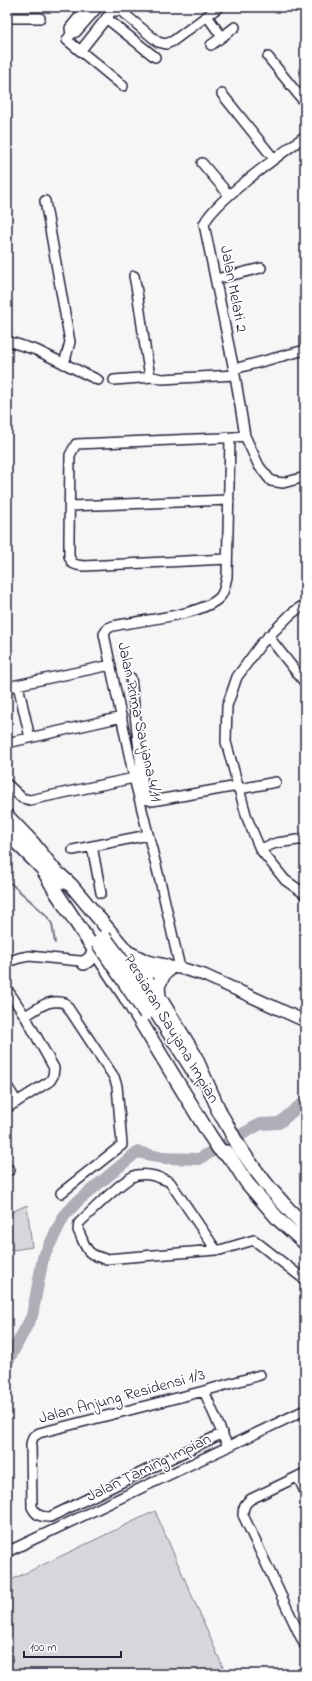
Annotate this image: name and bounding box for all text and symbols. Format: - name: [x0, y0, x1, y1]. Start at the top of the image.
- street label: Jalan Melati 2: [213, 243, 253, 335]
- street label: Jalan Prima Saujana 4/11: [110, 640, 168, 804]
- street label: Persiaran Saujana Impian: [117, 950, 225, 1108]
- street label: Jalan Anjung Residensi 1/3: [36, 1363, 208, 1431]
- street label: Jalan Taming Impian: [83, 1427, 216, 1509]
- scale bar: [24, 1633, 121, 1659]
- text: 100 m: [30, 1639, 57, 1657]

